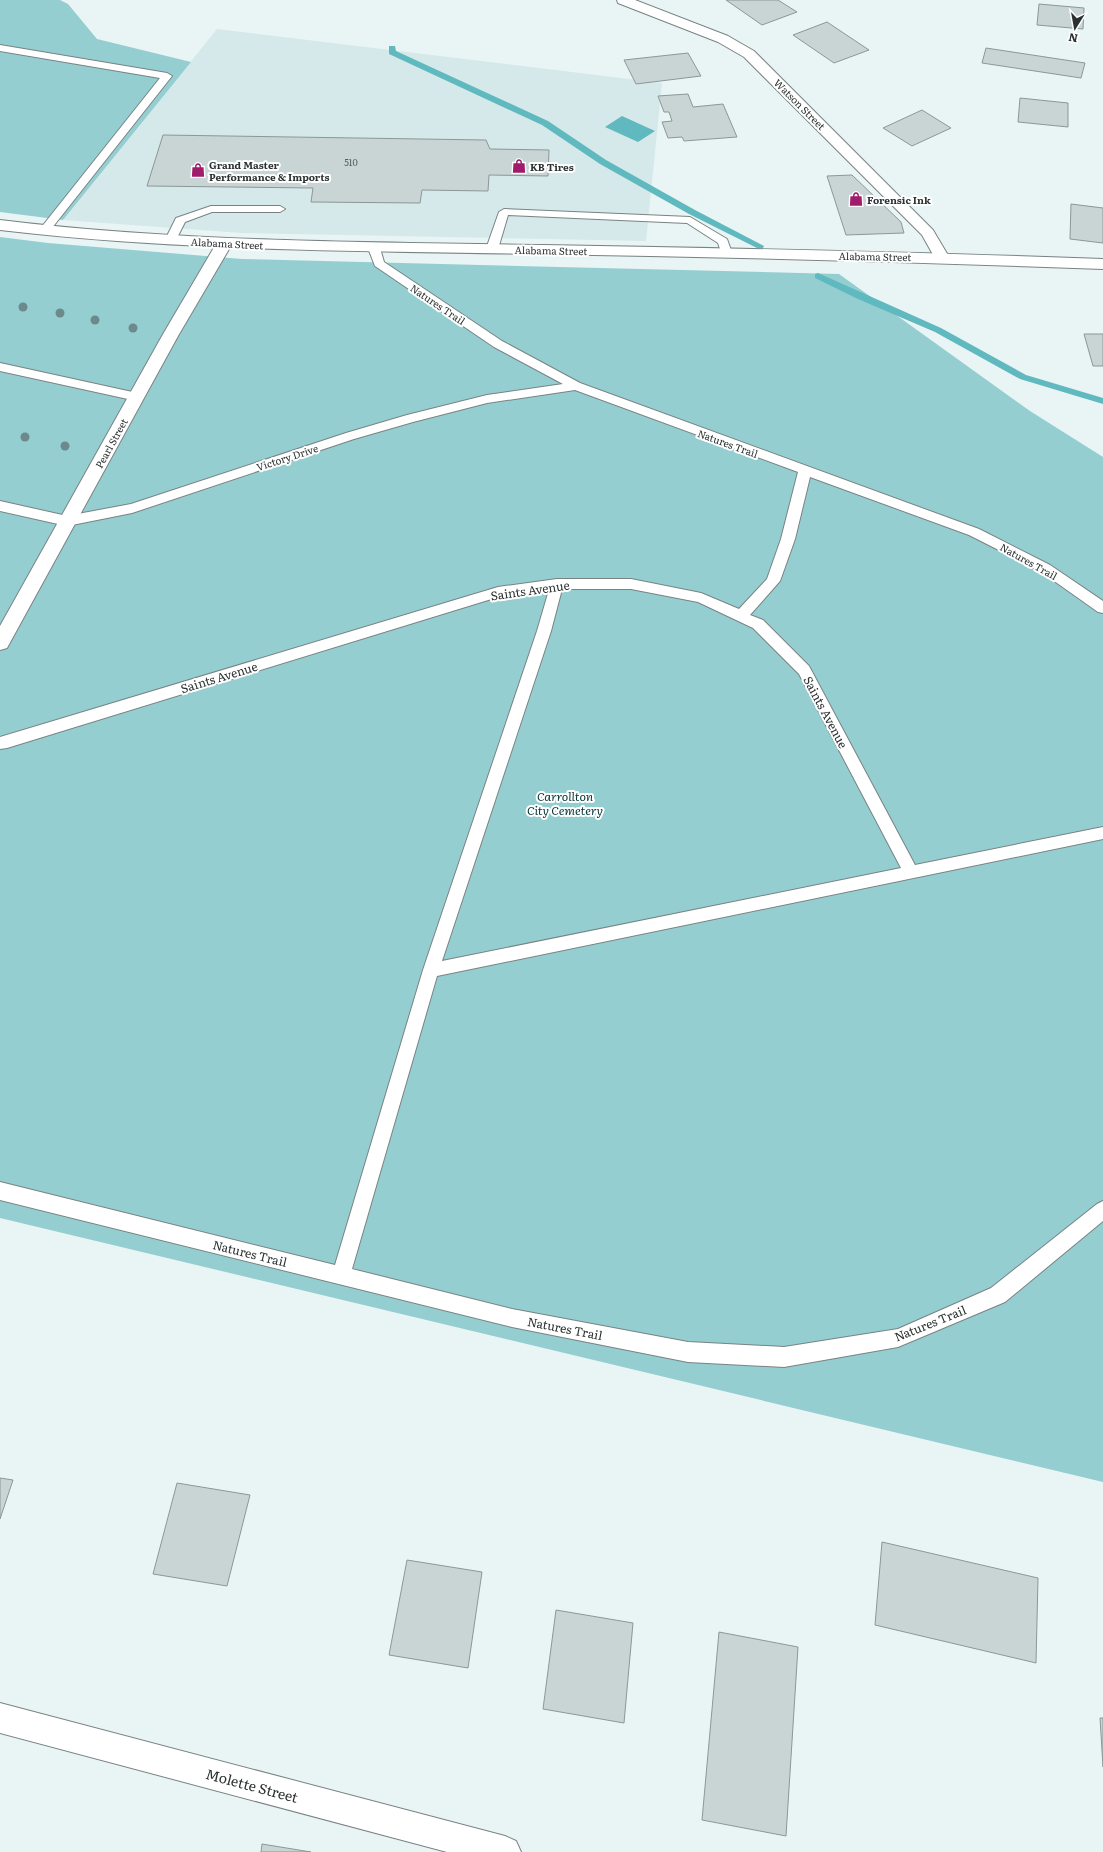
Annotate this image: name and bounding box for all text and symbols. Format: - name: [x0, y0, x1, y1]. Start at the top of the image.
- north arrow: [1055, 8, 1095, 48]
- text: N: [1067, 30, 1079, 48]
- street label: Watson Street: [771, 75, 829, 133]
- house number: 510: [344, 155, 358, 169]
- place label: Grand Master Performance & Imports: [209, 157, 330, 184]
- shop icon: KB Tires: [511, 158, 527, 174]
- place label: KB Tires: [530, 159, 574, 174]
- shop icon: Grand Master Performance & Imports: [190, 162, 206, 178]
- shop icon: Forensic Ink: [848, 191, 864, 207]
- place label: Forensic Ink: [867, 192, 931, 207]
- street label: Alabama Street: [190, 234, 264, 252]
- street label: Alabama Street: [514, 242, 588, 258]
- street label: Alabama Street: [838, 248, 912, 264]
- street label: Natures Trail: [408, 280, 469, 328]
- street label: Pearl Street: [91, 415, 131, 471]
- street label: Natures Trail: [696, 425, 761, 461]
- street label: Victory Drive: [254, 440, 320, 474]
- street label: Natures Trail: [998, 539, 1061, 583]
- street label: Saints Avenue: [489, 576, 571, 604]
- street label: Saints Avenue: [178, 657, 260, 697]
- street label: Saints Avenue: [799, 673, 853, 751]
- park label: Carrollton City Cemetery: [527, 787, 603, 819]
- street label: Natures Trail: [211, 1235, 289, 1271]
- street label: Natures Trail: [891, 1300, 969, 1346]
- street label: Natures Trail: [526, 1312, 604, 1344]
- street label: Molette Street: [204, 1763, 301, 1807]

